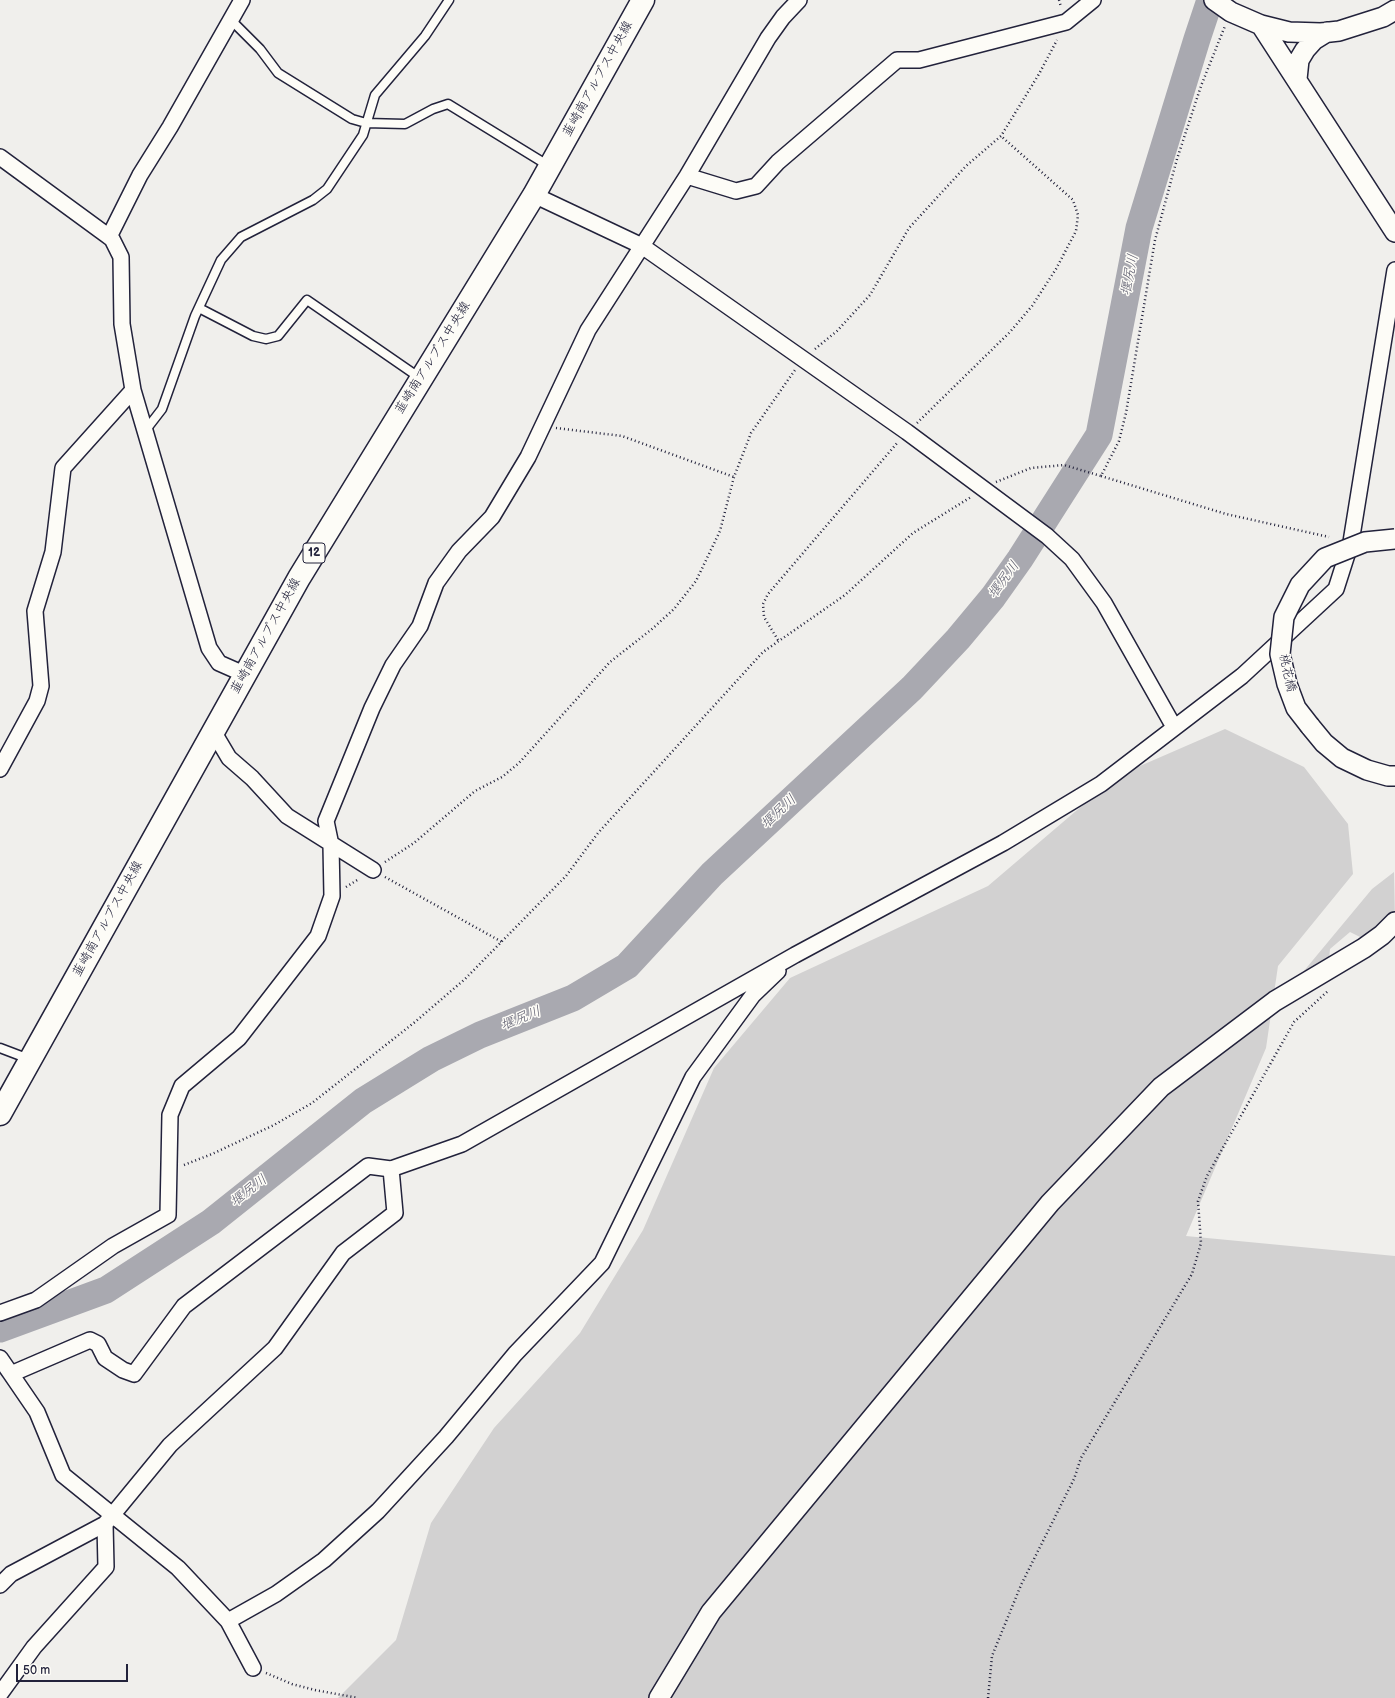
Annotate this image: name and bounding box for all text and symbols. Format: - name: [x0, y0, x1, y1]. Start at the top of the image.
- street label: 韮崎南アルプス中央線: [560, 18, 636, 140]
- water label: 堰尻川: [1118, 253, 1142, 297]
- street label: 韮崎南アルプス中央線: [392, 299, 474, 417]
- road number: 12: [303, 543, 325, 563]
- water label: 堰尻川: [985, 558, 1023, 602]
- street label: 韮崎南アルプス中央線: [228, 575, 304, 697]
- street label: 桃花橋: [1275, 652, 1299, 694]
- water label: 堰尻川: [758, 792, 800, 832]
- street label: 韮崎南アルプス中央線: [70, 858, 146, 980]
- water label: 堰尻川: [498, 1003, 544, 1035]
- water label: 堰尻川: [227, 1171, 271, 1211]
- scale bar: [18, 1656, 130, 1682]
- text: 50 m: [23, 1663, 50, 1678]

